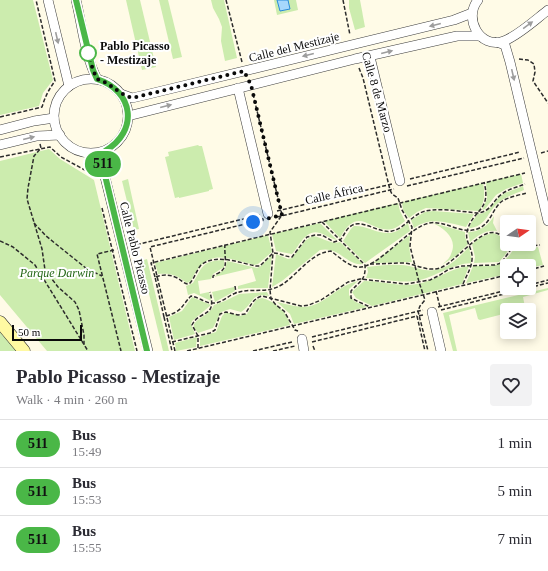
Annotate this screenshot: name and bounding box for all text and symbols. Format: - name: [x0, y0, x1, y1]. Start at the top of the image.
- one-way arrow: [523, 21, 534, 29]
- one-way arrow: [429, 22, 441, 28]
- street label: Calle del Mestizaje: [247, 29, 341, 65]
- one-way arrow: [54, 32, 60, 44]
- place label: Pablo Picasso - Mestizaje: [100, 39, 170, 67]
- marker: Pablo Picasso - Mestizaje: [79, 44, 97, 62]
- one-way arrow: [381, 49, 394, 55]
- street label: Calle 8 de Marzo: [359, 50, 395, 134]
- one-way arrow: [302, 53, 315, 59]
- one-way arrow: [510, 69, 516, 81]
- one-way arrow: [160, 103, 172, 109]
- one-way arrow: [23, 135, 36, 141]
- line badge: 511: [80, 151, 126, 177]
- text: 511: [93, 156, 113, 171]
- street label: Calle África: [304, 180, 365, 207]
- street label: Calle Pablo Picasso: [117, 200, 153, 296]
- your location: [243, 212, 263, 232]
- north arrow: [500, 215, 536, 251]
- map controls: [500, 215, 536, 339]
- button: locate: [500, 259, 536, 295]
- park label: Parque Darwin: [19, 266, 94, 280]
- button: layers: [500, 303, 536, 339]
- scale bar: [12, 323, 82, 342]
- text: 50 m: [18, 326, 40, 338]
- button: heart: [490, 364, 532, 406]
- text: Pablo Picasso - Mestizaje: [16, 366, 220, 387]
- text: Walk · 4 min · 260 m: [16, 392, 128, 407]
- text: Bus: [72, 427, 96, 443]
- text: 1 min: [497, 435, 532, 451]
- text: 511: [28, 436, 48, 451]
- text: 15:49: [72, 444, 102, 459]
- text: Bus: [72, 475, 96, 491]
- text: 5 min: [497, 483, 532, 499]
- text: 511: [28, 484, 48, 499]
- text: 15:53: [72, 492, 102, 507]
- text: Bus: [72, 523, 96, 539]
- text: 7 min: [497, 531, 532, 547]
- text: 511: [28, 532, 48, 547]
- text: 15:55: [72, 540, 102, 555]

